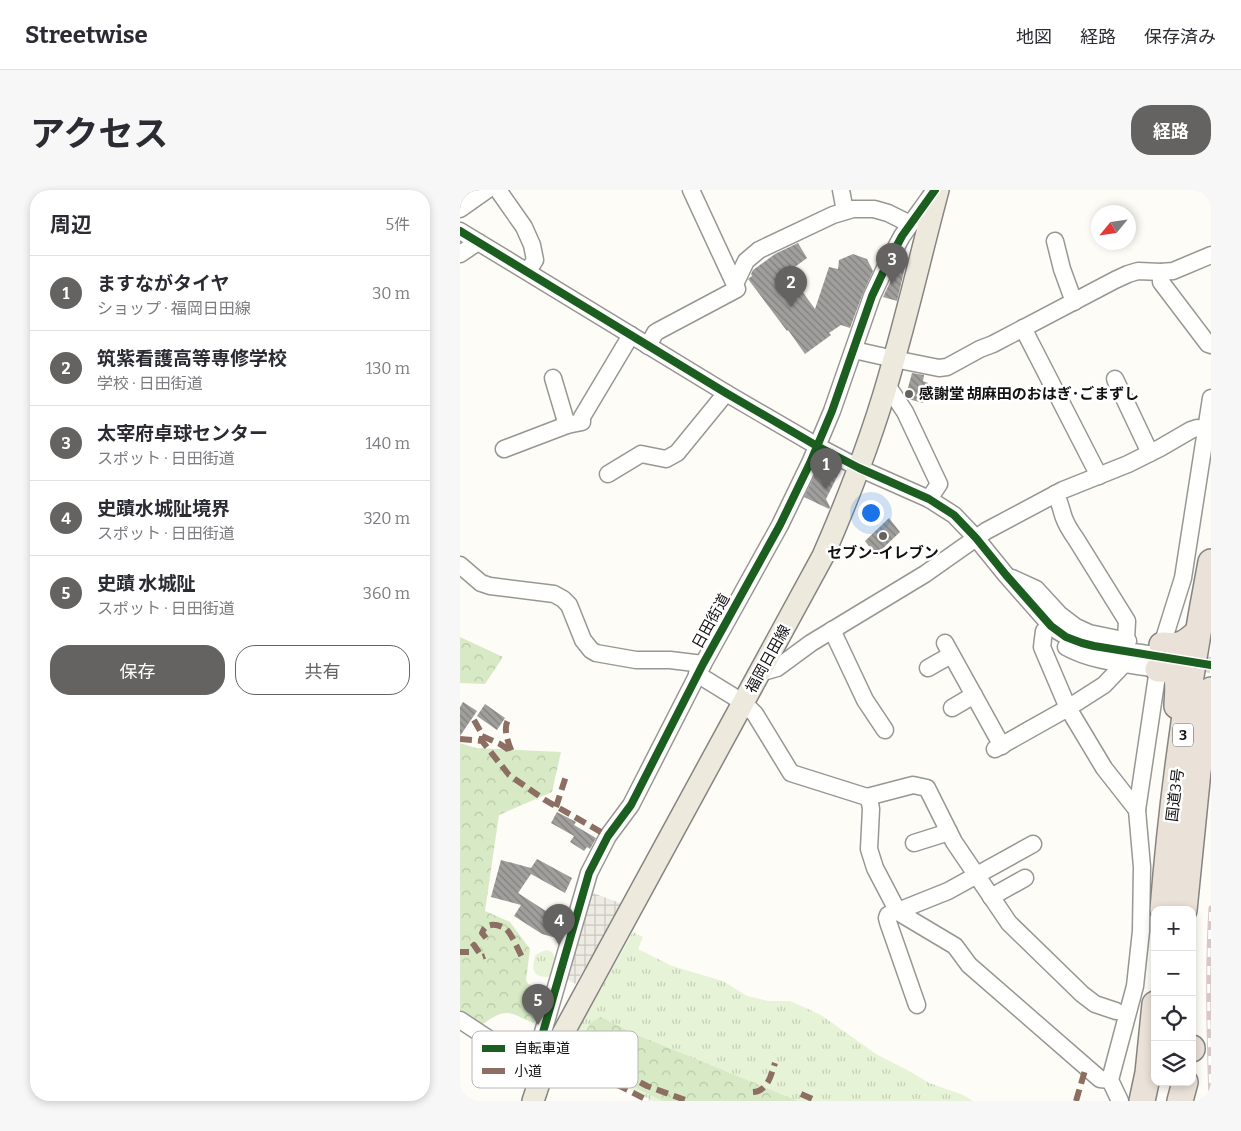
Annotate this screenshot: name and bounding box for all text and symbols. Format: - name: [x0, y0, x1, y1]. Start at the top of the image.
- text: Streetwise: [25, 21, 148, 49]
- text: 地図: [1016, 26, 1052, 48]
- text: 経路: [1080, 26, 1116, 48]
- text: 保存済み: [1144, 26, 1216, 48]
- button: 経路: [1131, 105, 1211, 155]
- text: アクセス: [30, 113, 168, 155]
- north arrow: [1091, 205, 1136, 250]
- text: 周辺: [50, 212, 92, 238]
- text: 5件: [385, 215, 410, 234]
- pin: 3: [876, 243, 908, 284]
- pin: 2: [775, 266, 807, 307]
- text: ますながタイヤ: [97, 272, 229, 295]
- text: 1: [63, 284, 69, 303]
- text: 30 m: [372, 284, 410, 303]
- text: ショップ · 福岡日田線: [97, 299, 251, 318]
- text: 筑紫看護高等専修学校: [97, 347, 287, 370]
- text: 2: [61, 359, 71, 378]
- text: 130 m: [366, 359, 410, 378]
- text: 学校 · 日田街道: [97, 374, 203, 393]
- place label: 感謝堂 胡麻田のおはぎ･ごまずし: [919, 385, 1139, 403]
- marker: 感謝堂 胡麻田のおはぎ･ごまずし: [903, 388, 915, 400]
- text: 太宰府卓球センター: [97, 422, 268, 445]
- text: 3: [61, 434, 71, 453]
- text: 140 m: [365, 434, 410, 453]
- pin: 1: [810, 448, 842, 489]
- text: スポット · 日田街道: [97, 449, 235, 468]
- text: 史蹟水城阯境界: [97, 497, 230, 520]
- your location: [858, 500, 884, 526]
- text: 4: [61, 509, 71, 528]
- text: 320 m: [363, 509, 410, 528]
- text: スポット · 日田街道: [97, 524, 235, 543]
- marker: セブン-イレブン: [877, 530, 889, 542]
- place label: セブン-イレブン: [827, 544, 939, 562]
- text: 史蹟 水城阯: [97, 572, 195, 595]
- text: 5: [62, 584, 70, 603]
- text: 360 m: [363, 584, 410, 603]
- street label: 日田街道: [689, 590, 733, 652]
- text: スポット · 日田街道: [97, 599, 235, 618]
- street label: 福岡日田線: [742, 622, 794, 696]
- button: 保存: [50, 645, 225, 695]
- button: 共有: [235, 645, 410, 695]
- road number: 3: [1173, 724, 1193, 746]
- street label: 国道3号: [1163, 767, 1187, 823]
- pin: 4: [543, 904, 575, 945]
- map controls: [1151, 906, 1196, 1086]
- button: +: [1151, 906, 1196, 951]
- button: −: [1151, 951, 1196, 996]
- pin: 5: [522, 984, 554, 1025]
- button: locate: [1151, 996, 1196, 1041]
- legend: [472, 1031, 638, 1088]
- text: 自転車道: [514, 1040, 570, 1057]
- button: layers: [1151, 1041, 1196, 1086]
- text: 小道: [514, 1063, 542, 1080]

